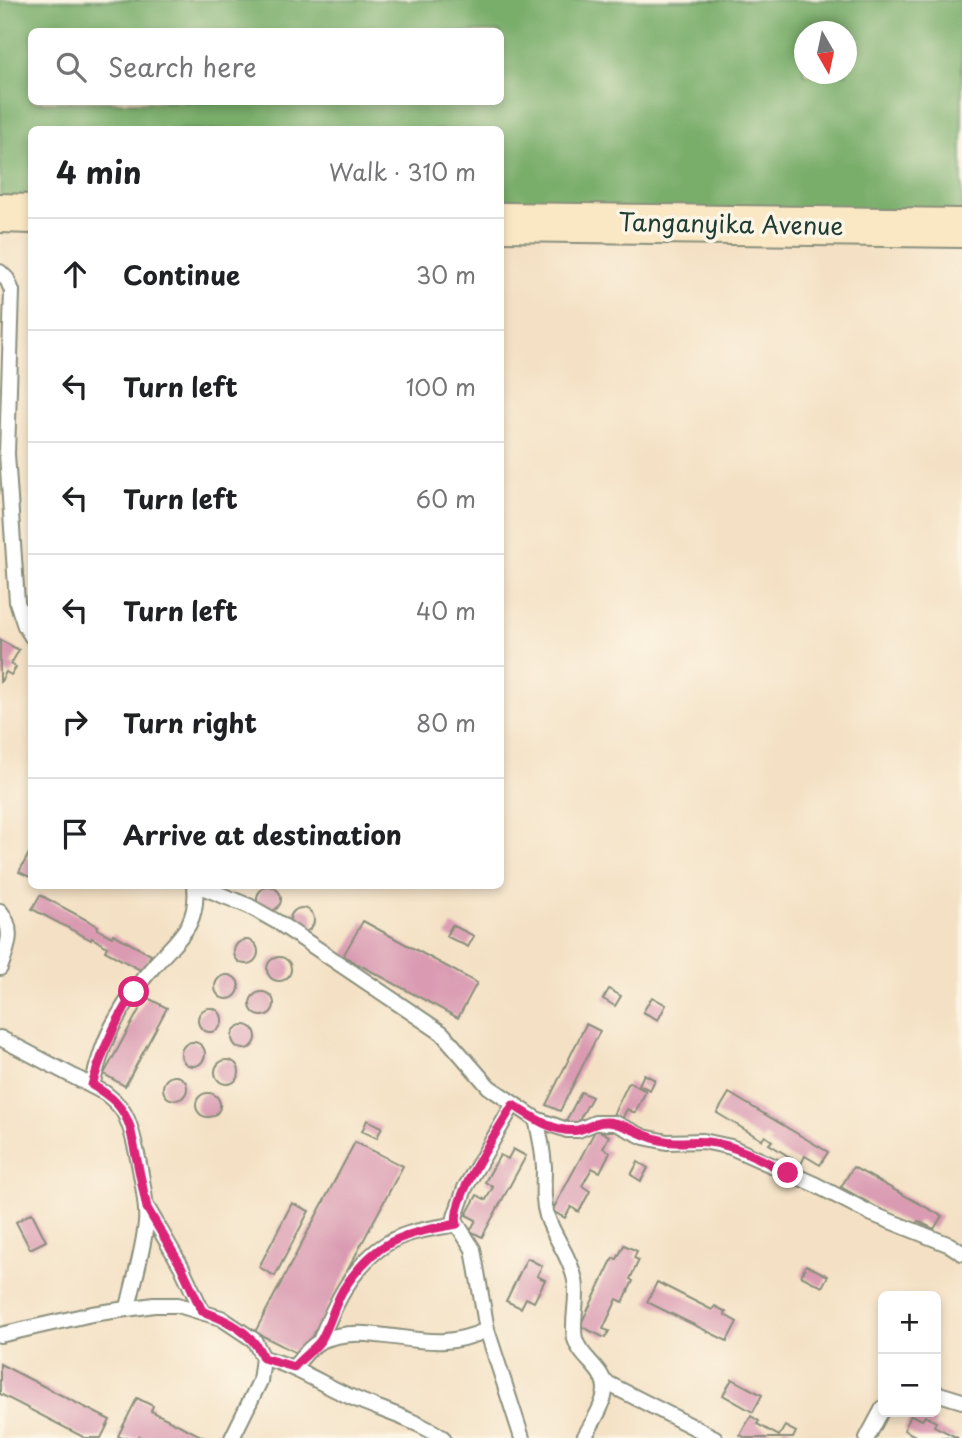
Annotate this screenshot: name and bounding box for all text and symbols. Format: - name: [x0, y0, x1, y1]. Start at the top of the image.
- north arrow: [794, 21, 857, 84]
- search box: [28, 28, 504, 105]
- text: Search here: [108, 47, 257, 86]
- icon: search: [52, 48, 90, 86]
- text: 4 min: [56, 149, 142, 194]
- text: Walk · 310 m: [329, 154, 476, 189]
- street label: Tanganyika Avenue: [618, 203, 844, 243]
- icon: ahead: [56, 255, 94, 293]
- text: Continue: [123, 255, 240, 294]
- text: 30 m: [415, 257, 476, 292]
- icon: left: [56, 367, 94, 405]
- text: Turn left: [123, 367, 238, 406]
- text: 100 m: [406, 369, 476, 404]
- icon: left: [56, 479, 94, 517]
- text: Turn left: [123, 479, 238, 518]
- text: 60 m: [416, 481, 476, 516]
- icon: left: [56, 591, 94, 629]
- text: Turn left: [123, 591, 238, 630]
- text: 40 m: [416, 593, 476, 628]
- icon: right: [56, 703, 94, 741]
- text: Turn right: [123, 703, 257, 742]
- text: 80 m: [416, 705, 476, 740]
- icon: arrive: [56, 815, 94, 853]
- text: Arrive at destination: [123, 815, 402, 854]
- route start: [118, 976, 149, 1007]
- route end: [772, 1157, 803, 1188]
- map controls: [878, 1291, 941, 1417]
- button: +: [878, 1291, 941, 1354]
- button: −: [878, 1354, 941, 1417]

